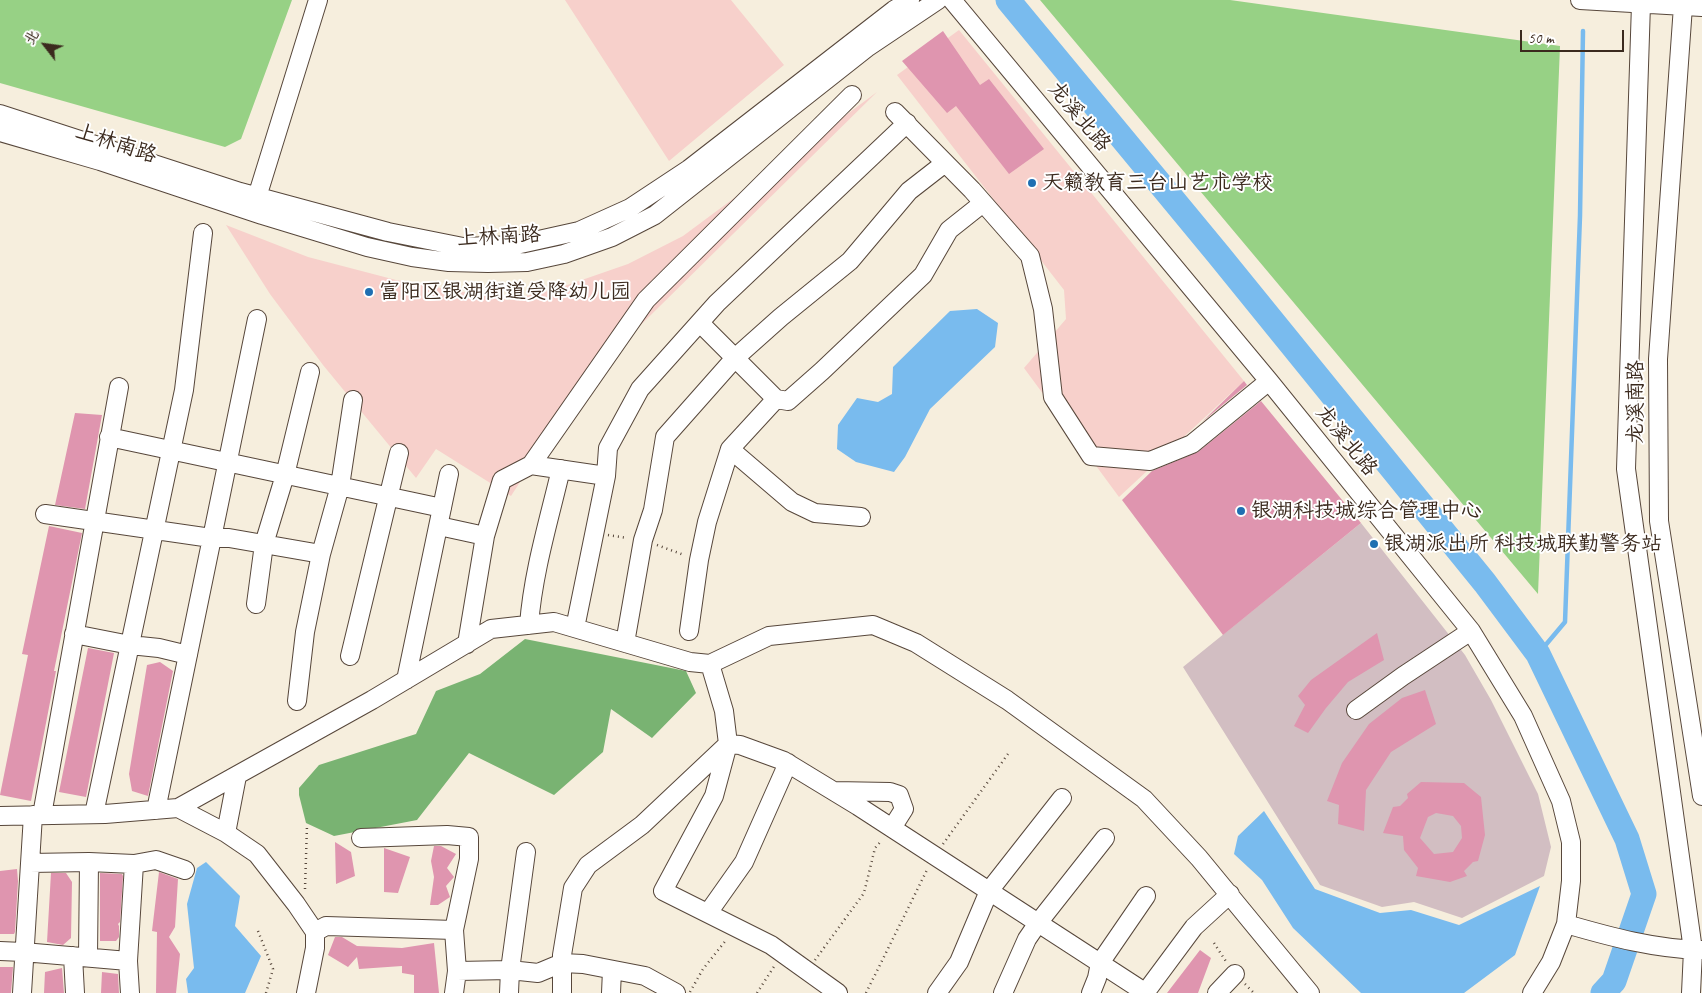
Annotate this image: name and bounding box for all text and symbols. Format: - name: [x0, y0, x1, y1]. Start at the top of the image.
- north arrow: [20, 20, 70, 70]
- scale bar: [1522, 20, 1626, 52]
- text: 北: [21, 27, 42, 48]
- text: 50 m: [1528, 29, 1554, 48]
- street label: 龙溪北路: [1042, 77, 1116, 157]
- street label: 上林南路: [72, 119, 160, 169]
- place label: 天籁教育三台山艺术学校: [1042, 170, 1273, 196]
- marker: 天籁教育三台山艺术学校: [1026, 177, 1038, 189]
- street label: 上林南路: [456, 222, 542, 252]
- place label: 富阳区银湖街道受降幼儿园: [379, 279, 631, 305]
- marker: 富阳区银湖街道受降幼儿园: [363, 286, 375, 298]
- street label: 龙溪南路: [1623, 360, 1649, 444]
- street label: 龙溪北路: [1310, 400, 1382, 482]
- place label: 银湖科技城综合管理中心: [1251, 498, 1482, 524]
- marker: 银湖科技城综合管理中心: [1235, 505, 1247, 517]
- place label: 银湖派出所 科技城联勤警务站: [1384, 531, 1662, 557]
- marker: 银湖派出所 科技城联勤警务站: [1368, 538, 1380, 550]

